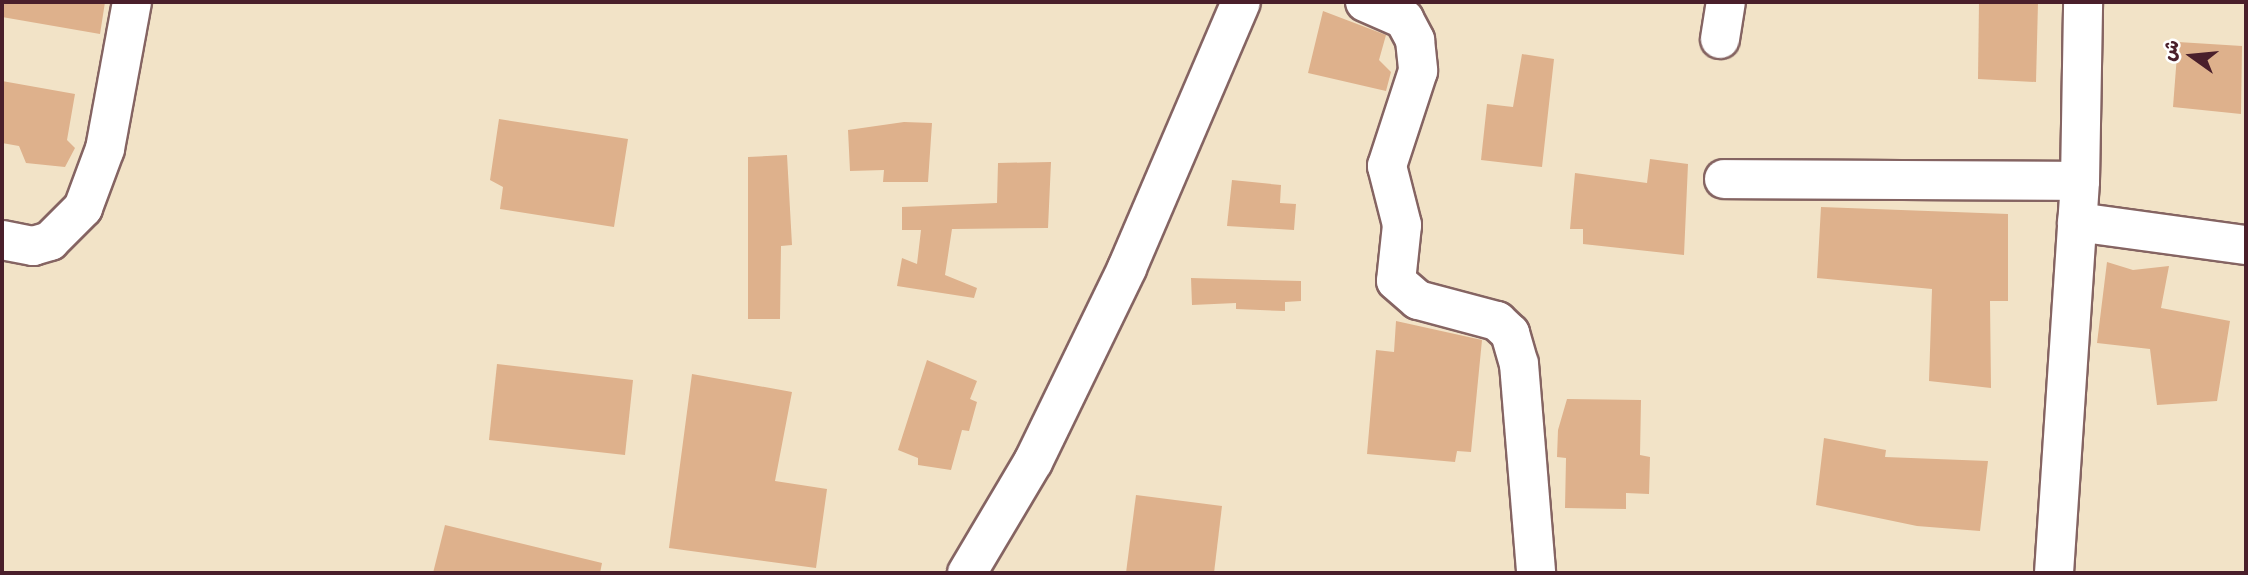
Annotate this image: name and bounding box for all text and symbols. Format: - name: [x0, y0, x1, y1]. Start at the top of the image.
- north arrow: [2157, 21, 2227, 91]
- text: ش: [2157, 37, 2185, 64]

